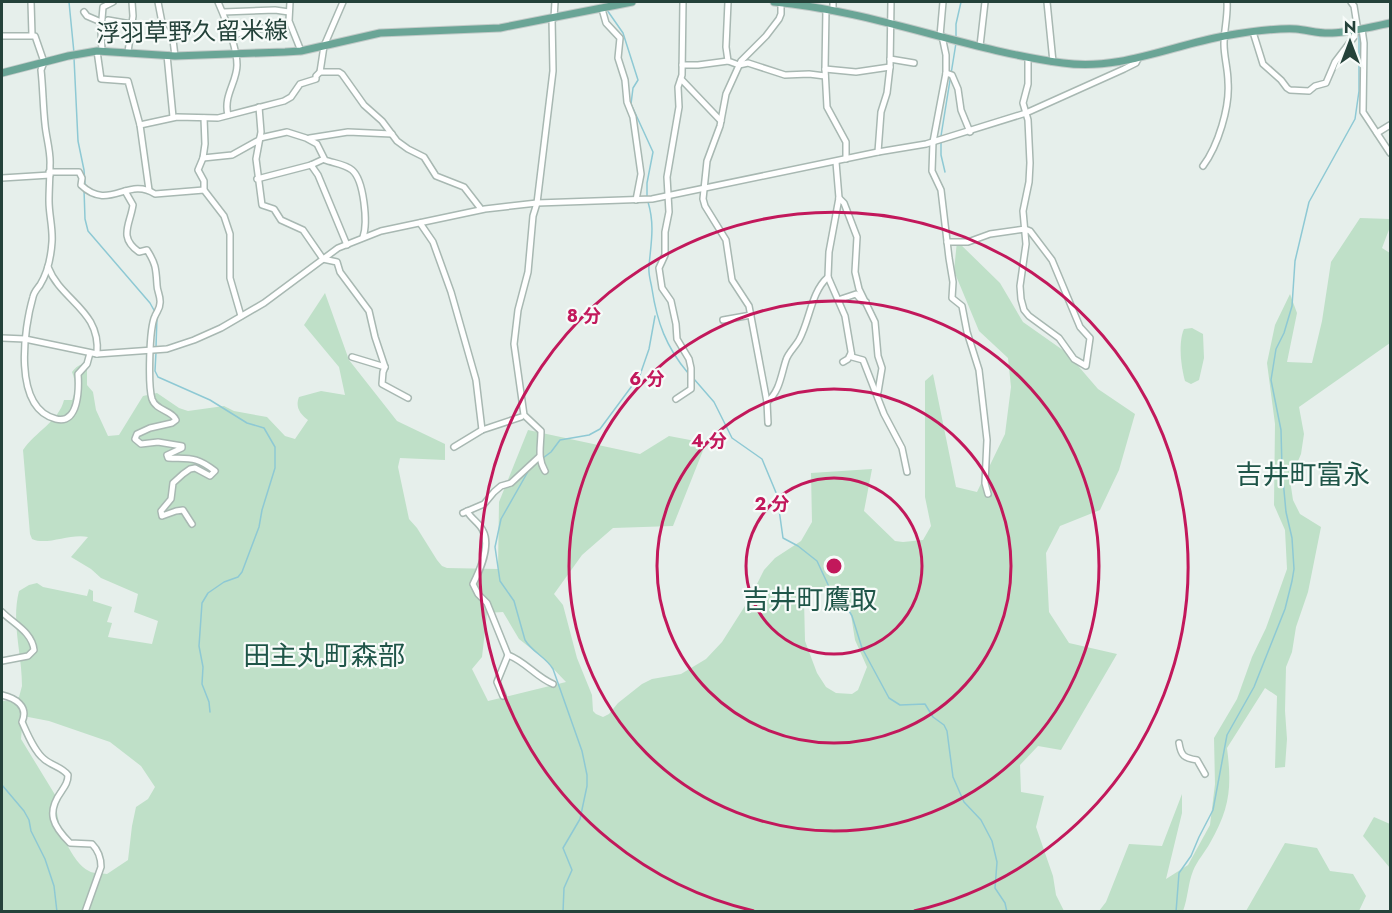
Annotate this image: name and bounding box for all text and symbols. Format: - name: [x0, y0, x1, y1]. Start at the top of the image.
- street label: 浮羽草野久留米線: [96, 12, 288, 51]
- north arrow: [1320, 12, 1380, 72]
- text: N: [1344, 16, 1356, 39]
- text: 8 分: [567, 303, 601, 329]
- text: 6 分: [629, 366, 665, 392]
- text: 4 分: [691, 428, 727, 454]
- district label: 吉井町富永: [1236, 455, 1371, 494]
- text: 2 分: [754, 491, 790, 517]
- centre of rings: [824, 556, 844, 576]
- district label: 吉井町鷹取: [743, 580, 878, 619]
- district label: 田主丸町森部: [243, 636, 405, 675]

